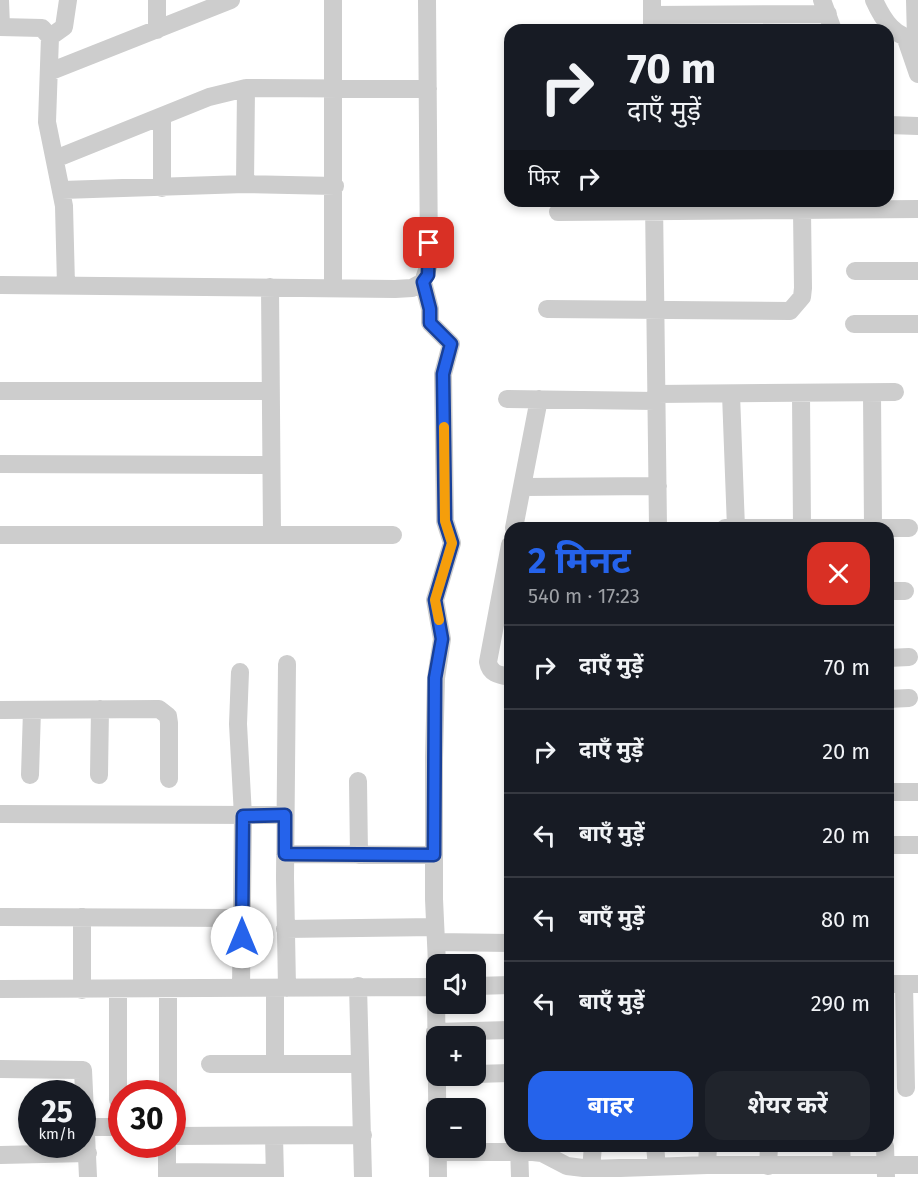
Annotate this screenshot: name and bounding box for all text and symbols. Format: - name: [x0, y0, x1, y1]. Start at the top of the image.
- text: 70 m: [627, 44, 716, 94]
- icon: right: [528, 48, 606, 126]
- text: दाएँ मुड़ें: [627, 95, 701, 127]
- icon: right: [572, 162, 605, 195]
- text: फिर: [528, 164, 560, 191]
- pin: [403, 217, 454, 268]
- icon: arrive: [412, 226, 445, 259]
- text: 2 मिनट: [528, 539, 631, 583]
- button: close: [807, 542, 870, 605]
- text: 540 m · 17:23: [528, 584, 640, 608]
- icon: right: [528, 651, 561, 684]
- text: दाएँ मुड़ें: [579, 652, 643, 679]
- text: 70 m: [824, 654, 870, 681]
- icon: right: [528, 735, 561, 768]
- text: दाएँ मुड़ें: [579, 736, 643, 763]
- text: 20 m: [822, 738, 870, 765]
- icon: left: [528, 819, 561, 852]
- text: बाएँ मुड़ें: [579, 820, 645, 847]
- text: 20 m: [822, 822, 870, 849]
- icon: left: [528, 903, 561, 936]
- text: बाएँ मुड़ें: [579, 904, 645, 931]
- position arrow: [210, 905, 274, 969]
- text: 80 m: [821, 906, 870, 933]
- map controls: [426, 954, 486, 1158]
- button: sound: [426, 954, 486, 1014]
- icon: left: [528, 987, 561, 1020]
- text: बाएँ मुड़ें: [579, 988, 645, 1015]
- text: 290 m: [811, 990, 870, 1017]
- button: +: [426, 1026, 486, 1086]
- button: बाहर: [528, 1071, 693, 1140]
- button: शेयर करें: [705, 1071, 870, 1140]
- speed limit sign: 30: [108, 1080, 186, 1158]
- text: 25: [41, 1094, 73, 1130]
- button: −: [426, 1098, 486, 1158]
- text: km/h: [38, 1125, 76, 1143]

